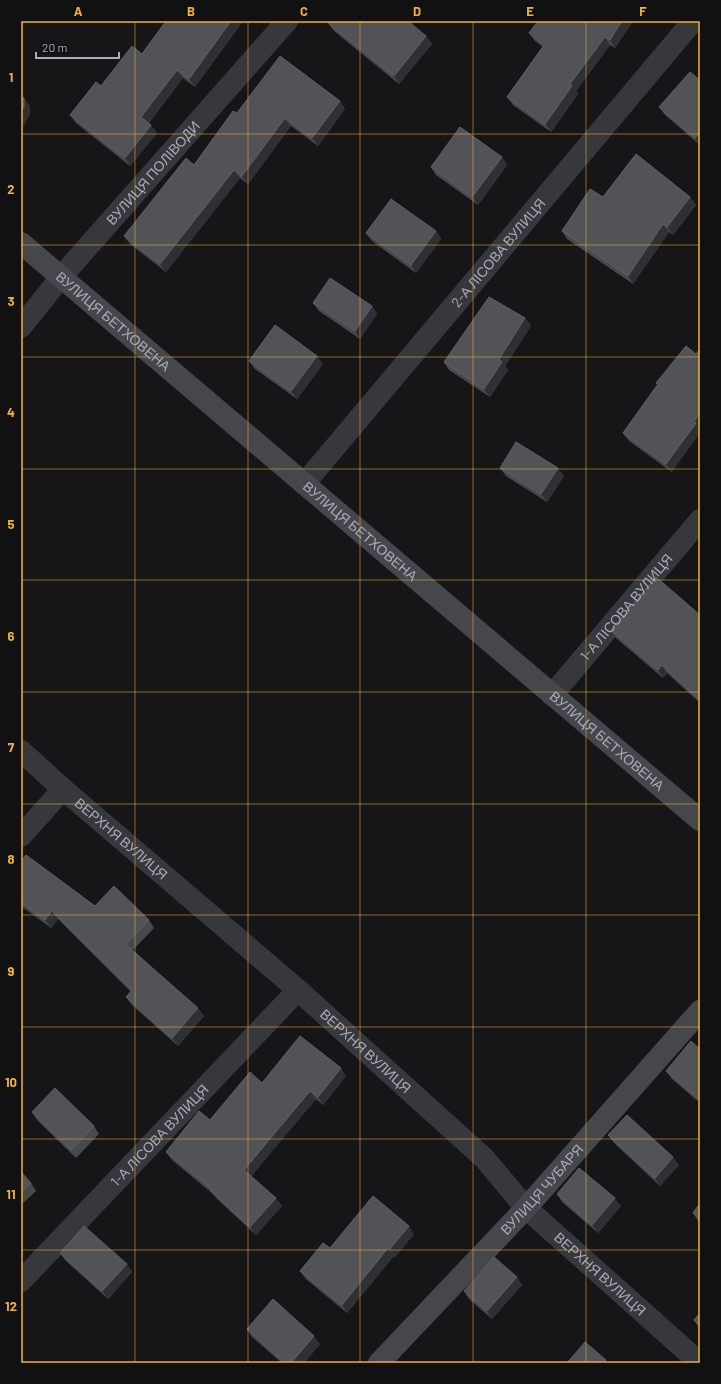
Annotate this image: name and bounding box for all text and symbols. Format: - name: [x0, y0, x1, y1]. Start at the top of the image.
- text: A: [74, 3, 83, 19]
- text: B: [187, 3, 195, 19]
- text: C: [300, 3, 308, 19]
- text: D: [413, 3, 421, 19]
- text: E: [526, 3, 534, 19]
- text: F: [639, 3, 647, 19]
- scale bar: [36, 34, 119, 60]
- text: 20 m: [42, 40, 68, 54]
- text: 1: [9, 69, 13, 85]
- street label: ВУЛИЦЯ ПОЛІВОДИ: [102, 117, 203, 228]
- text: 2: [7, 181, 15, 197]
- street label: 2-А ЛІСОВА ВУЛИЦЯ: [447, 195, 548, 310]
- street label: ВУЛИЦЯ БЕТХОВЕНА: [53, 268, 175, 375]
- text: 3: [7, 293, 15, 309]
- text: 4: [7, 404, 15, 420]
- street label: ВУЛИЦЯ БЕТХОВЕНА: [300, 477, 422, 585]
- text: 5: [7, 516, 15, 532]
- street label: 1-А ЛІСОВА ВУЛИЦЯ: [576, 550, 676, 664]
- text: 6: [8, 628, 15, 644]
- street label: ВУЛИЦЯ БЕТХОВЕНА: [547, 687, 669, 794]
- text: 7: [8, 739, 15, 755]
- street label: ВЕРХНЯ ВУЛИЦЯ: [71, 794, 171, 883]
- text: 8: [7, 851, 15, 867]
- text: 9: [8, 963, 15, 979]
- street label: ВЕРХНЯ ВУЛИЦЯ: [317, 1005, 415, 1096]
- text: 10: [5, 1074, 17, 1090]
- street label: 1-А ЛІСОВА ВУЛИЦЯ: [107, 1081, 212, 1190]
- street label: ВУЛИЦЯ ЧУБАРЯ: [497, 1140, 586, 1238]
- text: 11: [6, 1186, 16, 1202]
- street label: ВЕРХНЯ ВУЛИЦЯ: [551, 1228, 650, 1319]
- text: 12: [5, 1298, 17, 1314]

